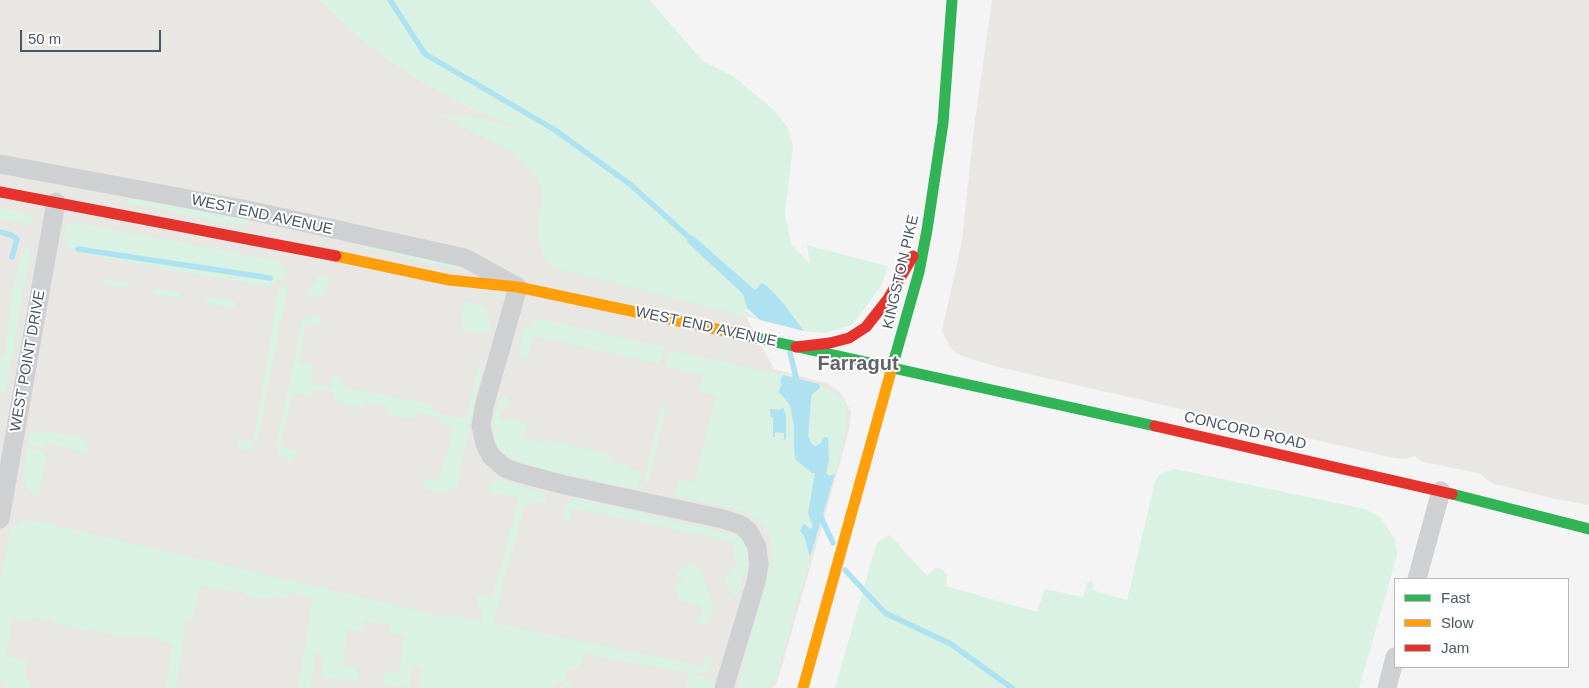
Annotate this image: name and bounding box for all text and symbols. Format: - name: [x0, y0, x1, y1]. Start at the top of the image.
- scale bar: [22, 20, 164, 52]
- text: 50 m: [28, 30, 61, 47]
- street label: WEST END AVENUE: [190, 191, 334, 239]
- street label: KINGSTON PIKE: [879, 213, 923, 331]
- street label: WEST POINT DRIVE: [7, 289, 49, 433]
- street label: WEST END AVENUE: [634, 303, 778, 351]
- district label: Farragut: [817, 352, 899, 376]
- street label: CONCORD ROAD: [1182, 408, 1308, 454]
- legend: [1394, 578, 1569, 668]
- text: Fast: [1441, 589, 1470, 606]
- text: Slow: [1441, 614, 1474, 631]
- text: Jam: [1441, 639, 1469, 656]

